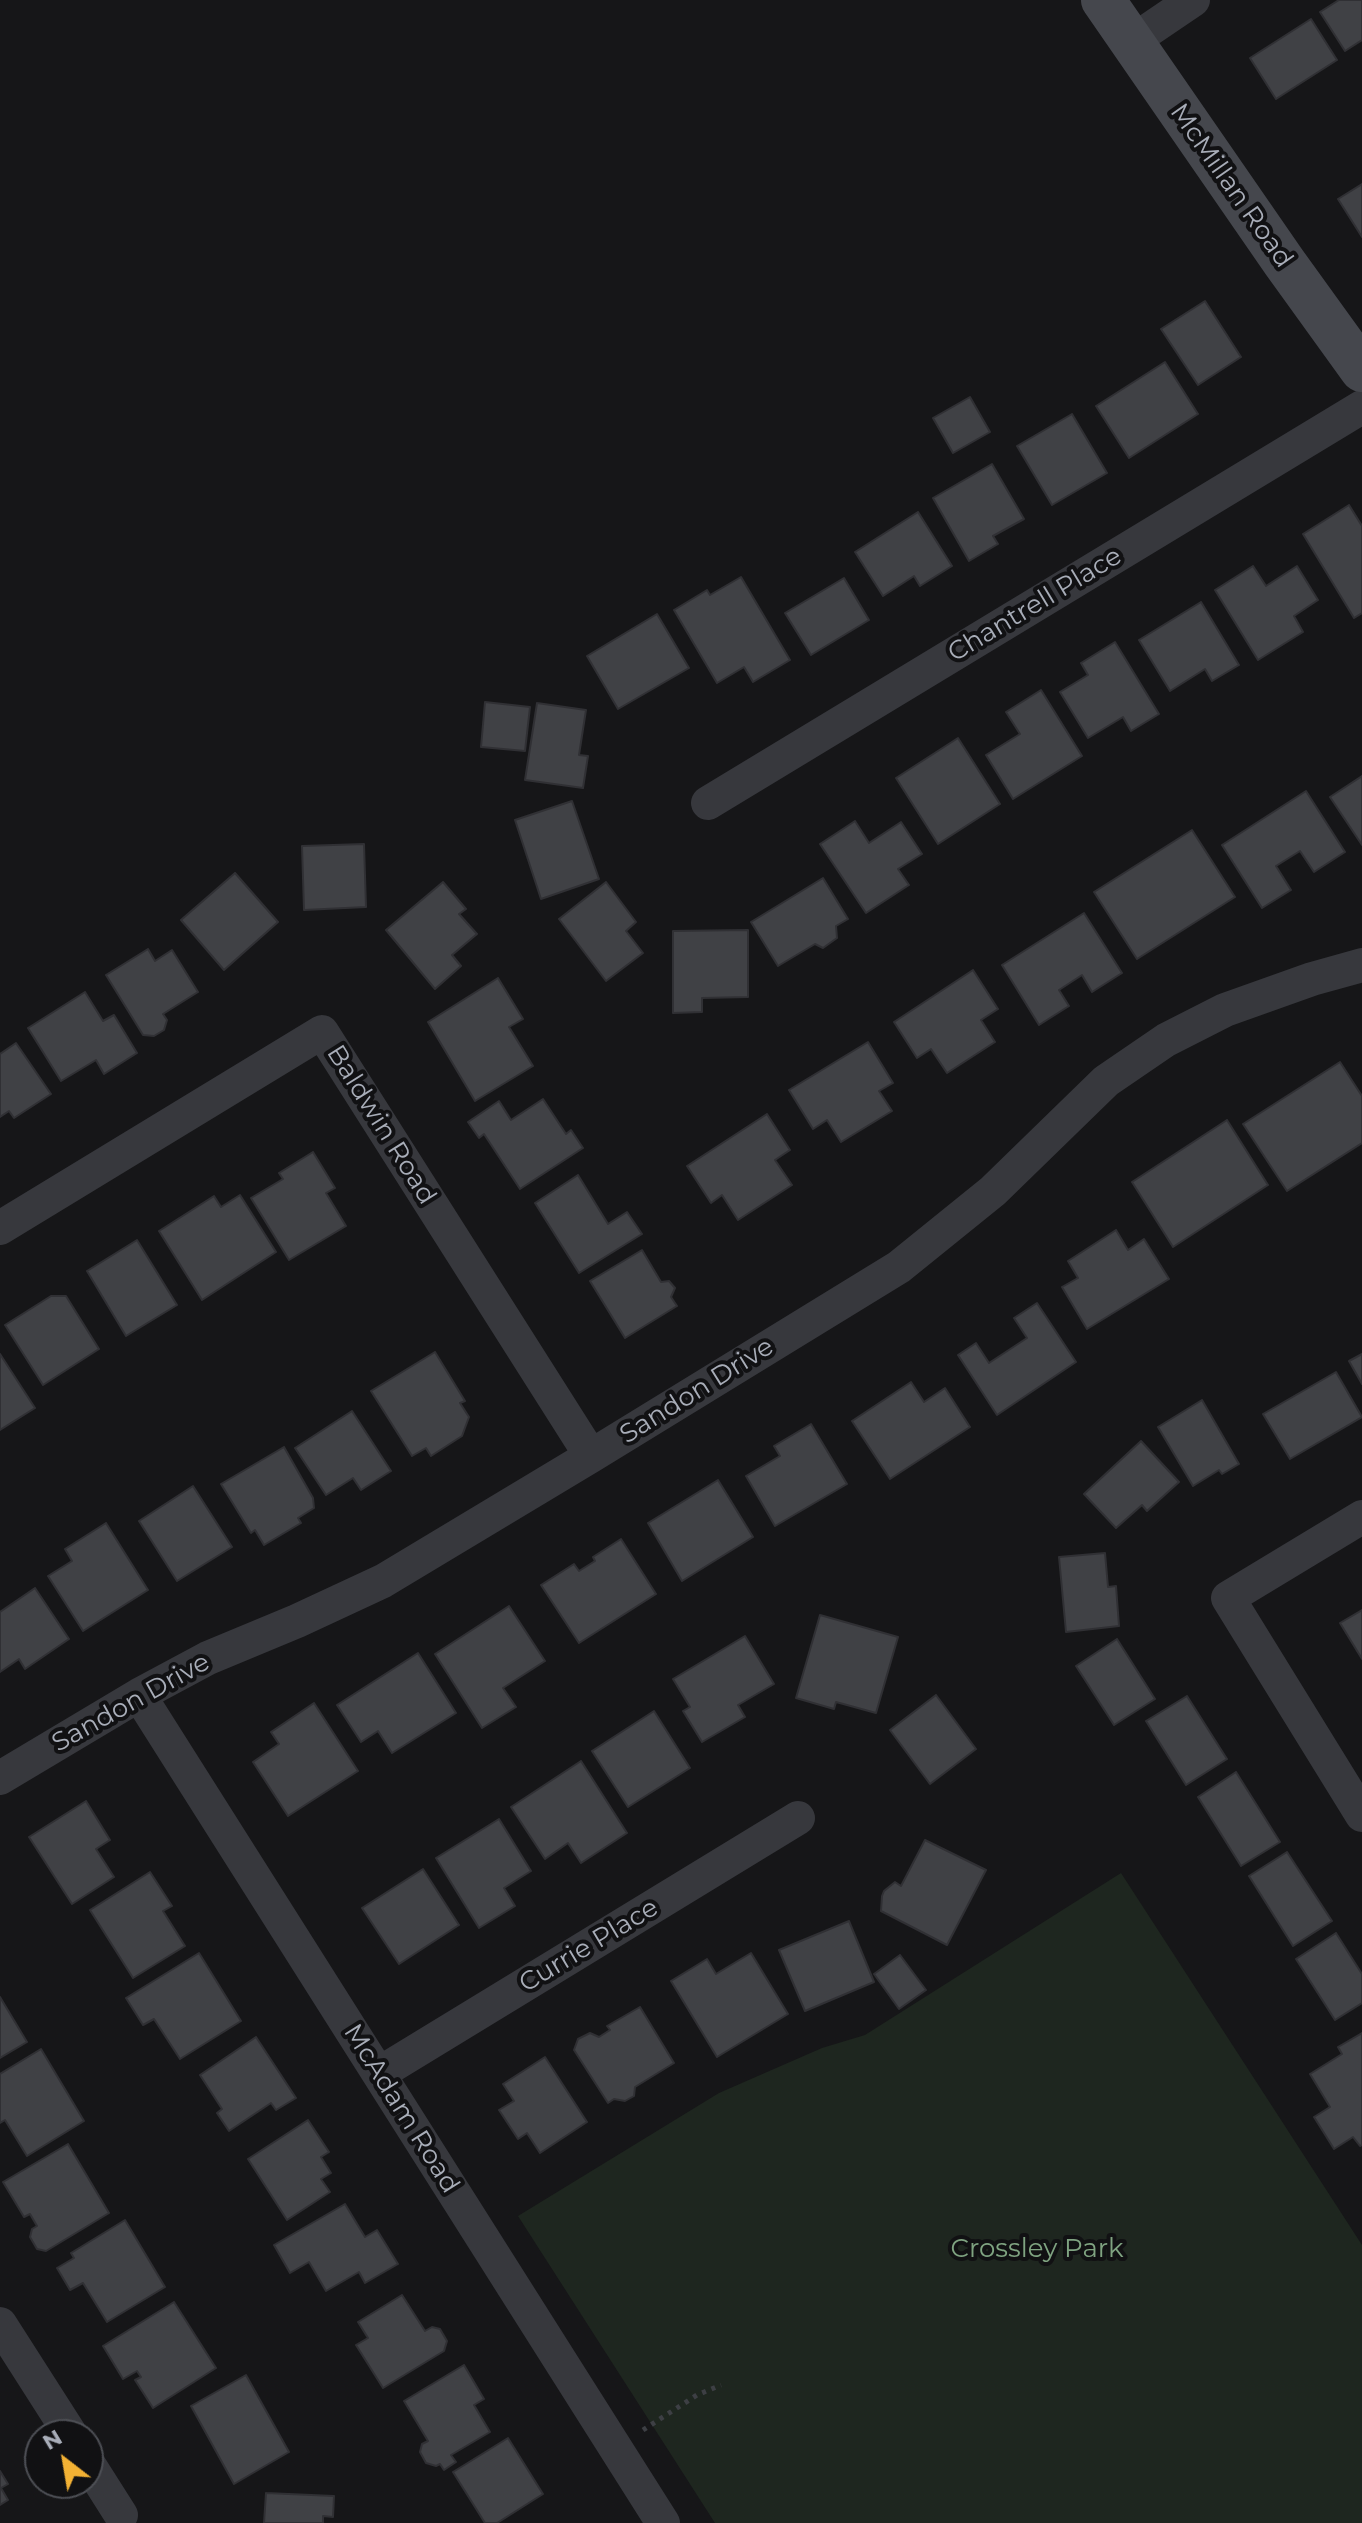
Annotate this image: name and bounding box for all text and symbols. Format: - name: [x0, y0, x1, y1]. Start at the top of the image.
- street label: McMillan Road: [1163, 98, 1299, 274]
- street label: Chantrell Place: [942, 541, 1128, 669]
- street label: Baldwin Road: [320, 1040, 442, 1210]
- street label: Sandon Drive: [614, 1331, 780, 1451]
- street label: Sandon Drive: [47, 1647, 215, 1759]
- street label: Currie Place: [514, 1892, 664, 2000]
- street label: McAdam Road: [337, 2019, 465, 2199]
- park label: Crossley Park: [950, 2233, 1124, 2265]
- north arrow: [24, 2419, 104, 2499]
- text: N: [38, 2424, 67, 2456]

